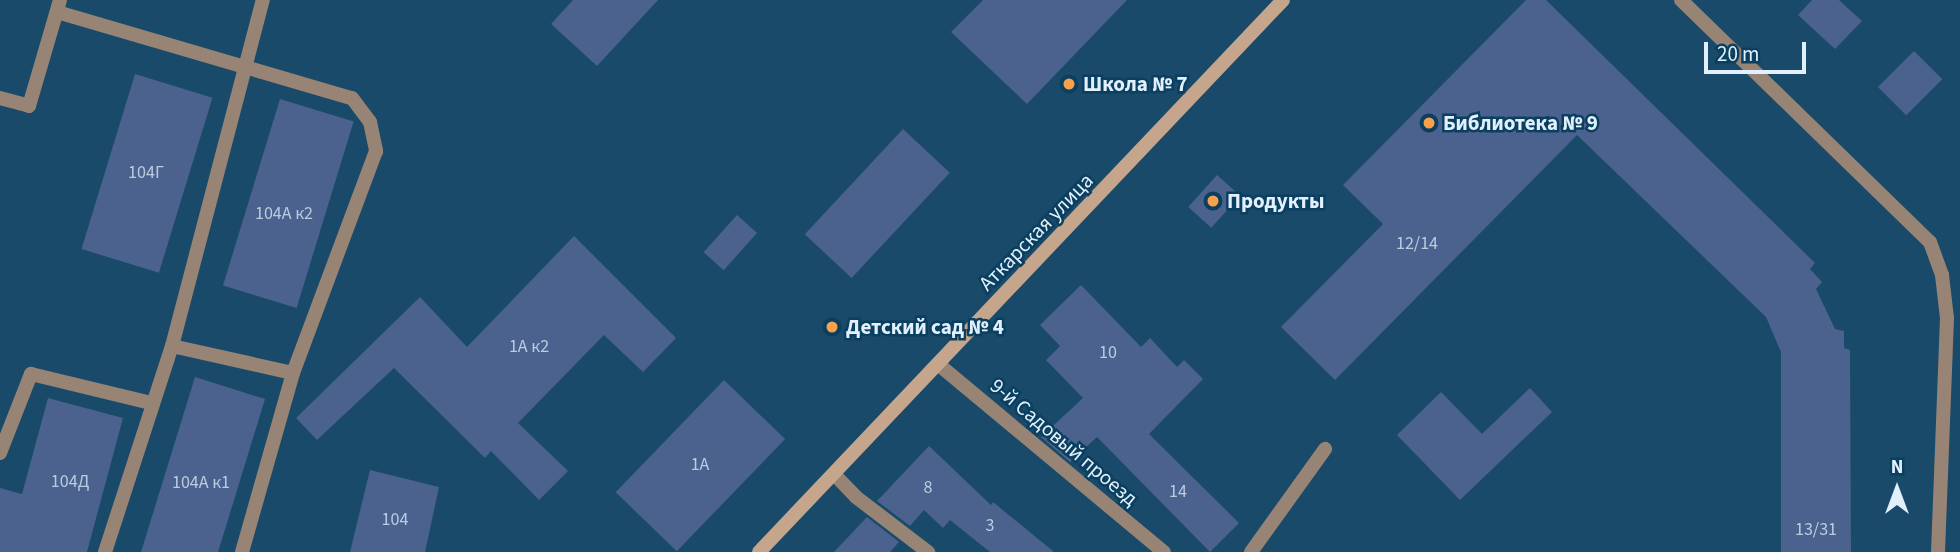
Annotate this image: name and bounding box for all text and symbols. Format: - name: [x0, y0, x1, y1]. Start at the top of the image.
- scale bar: [1708, 28, 1810, 72]
- text: 20 m: [1717, 39, 1759, 69]
- place label: Школа № 7: [1083, 71, 1188, 97]
- marker: Школа № 7: [1061, 76, 1077, 92]
- place label: Библиотека № 9: [1443, 110, 1598, 136]
- marker: Библиотека № 9: [1421, 115, 1437, 131]
- house number: 104Г: [128, 162, 164, 184]
- street label: Аткарская улица: [974, 168, 1098, 296]
- place label: Продукты: [1227, 188, 1324, 214]
- marker: Продукты: [1205, 193, 1221, 209]
- house number: 104А к2: [255, 203, 313, 225]
- house number: 12/14: [1396, 233, 1438, 255]
- place label: Детский сад № 4: [846, 314, 1004, 340]
- marker: Детский сад № 4: [824, 319, 840, 335]
- house number: 1А к2: [509, 336, 549, 358]
- house number: 10: [1099, 342, 1117, 364]
- street label: 9-й Садовый проезд: [985, 373, 1143, 511]
- house number: 1А: [691, 454, 709, 476]
- north arrow: [1862, 454, 1932, 524]
- text: N: [1891, 454, 1903, 481]
- house number: 104Д: [51, 471, 89, 493]
- house number: 104А к1: [172, 472, 230, 494]
- house number: 8: [924, 477, 932, 499]
- house number: 14: [1169, 481, 1187, 503]
- house number: 104: [382, 509, 408, 531]
- house number: 3: [986, 515, 994, 537]
- house number: 13/31: [1795, 519, 1837, 541]

